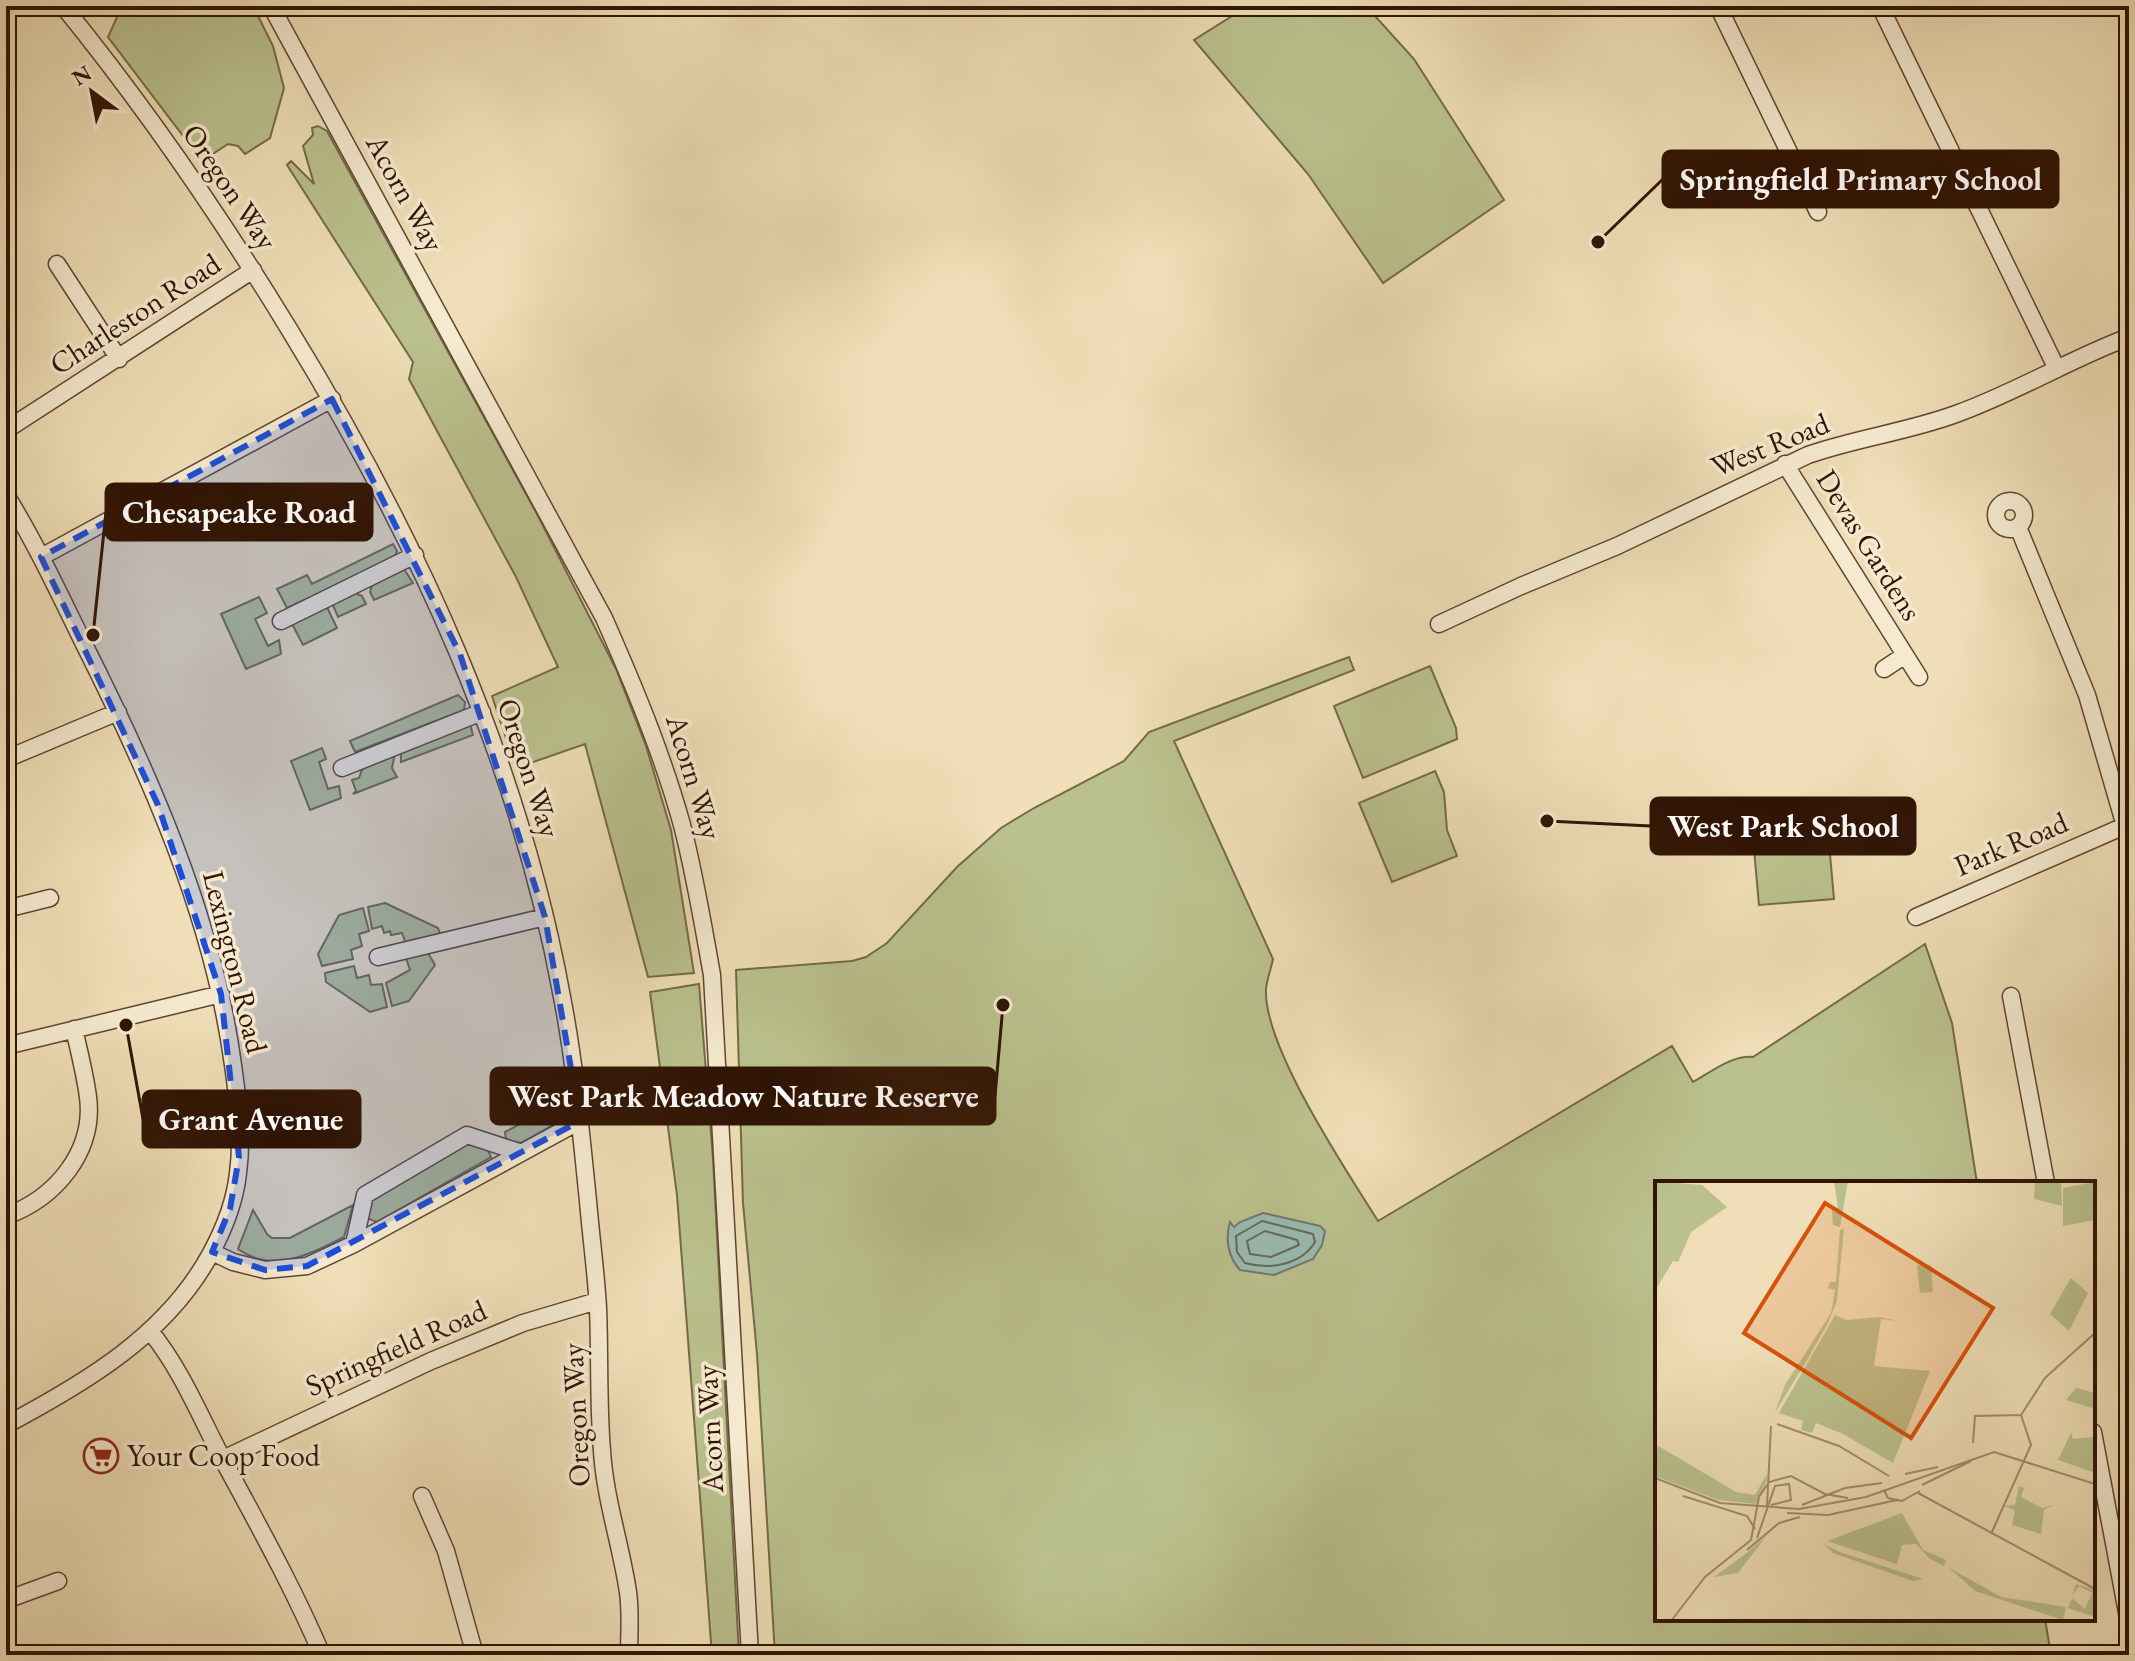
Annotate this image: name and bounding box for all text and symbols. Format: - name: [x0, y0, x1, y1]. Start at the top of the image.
- north arrow: [52, 52, 132, 132]
- text: N: [66, 58, 97, 92]
- street label: Oregon Way: [174, 116, 287, 258]
- street label: Acorn Way: [357, 126, 454, 259]
- callout: Springfield Primary School: [1663, 151, 2058, 207]
- text: Springfield Primary School: [1680, 158, 2042, 200]
- street label: Charleston Road: [42, 243, 228, 383]
- street label: West Road: [1705, 403, 1835, 486]
- street label: Devas Gardens: [1808, 462, 1931, 628]
- callout: Chesapeake Road: [106, 484, 372, 540]
- text: Chesapeake Road: [122, 491, 356, 533]
- street label: Oregon Way: [489, 694, 570, 843]
- street label: Acorn Way: [657, 709, 732, 845]
- callout: West Park School: [1651, 798, 1915, 854]
- street label: Park Road: [1948, 802, 2074, 885]
- text: West Park School: [1667, 805, 1899, 847]
- street label: Lexington Road: [194, 867, 277, 1058]
- callout: West Park Meadow Nature Reserve: [491, 1068, 995, 1124]
- text: West Park Meadow Nature Reserve: [507, 1075, 979, 1117]
- callout: Grant Avenue: [143, 1091, 360, 1147]
- text: Grant Avenue: [159, 1098, 343, 1140]
- inset map: [1655, 1181, 2095, 1621]
- street label: Springfield Road: [299, 1290, 493, 1405]
- street label: Oregon Way: [552, 1341, 599, 1488]
- street label: Acorn Way: [687, 1363, 732, 1495]
- place label: Your Coop Food: [127, 1436, 321, 1475]
- supermarket icon: Your Coop Food: [82, 1437, 120, 1475]

